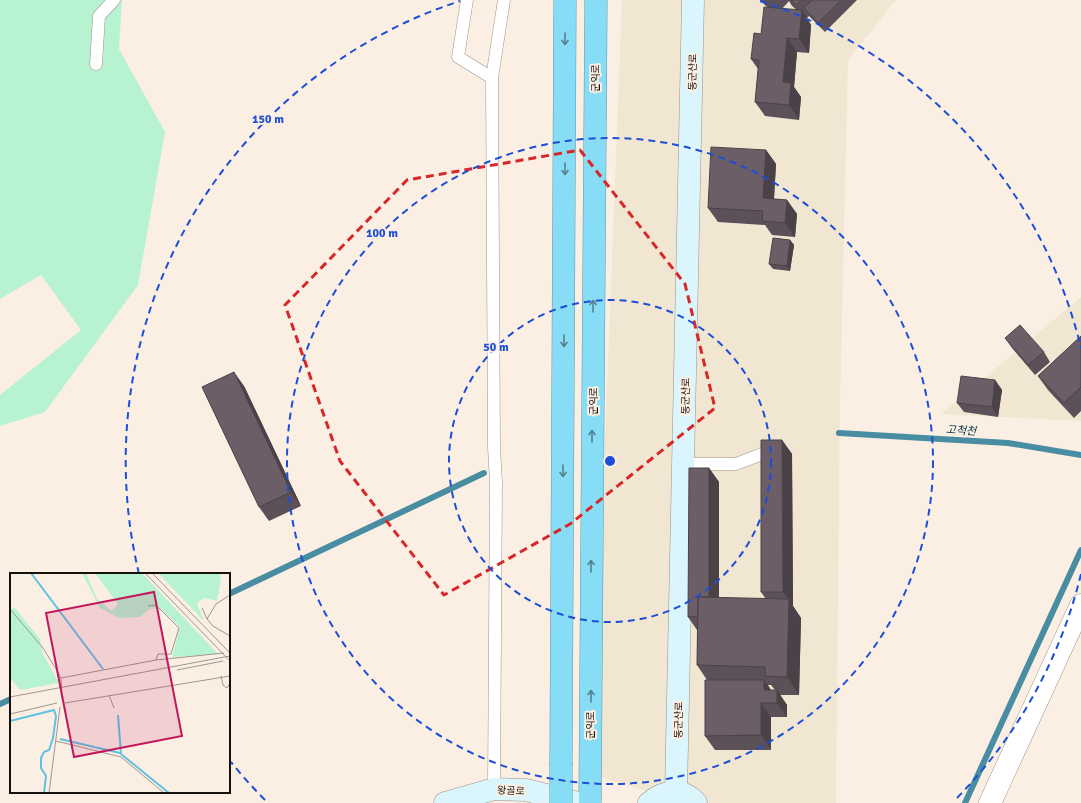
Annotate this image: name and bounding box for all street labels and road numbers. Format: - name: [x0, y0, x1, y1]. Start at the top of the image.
- street label: 동군산로: [687, 54, 699, 91]
- street label: 군익로: [590, 64, 602, 92]
- street label: 동군산로: [680, 378, 692, 415]
- street label: 군익로: [588, 387, 600, 415]
- street label: 동군산로: [673, 702, 685, 739]
- street label: 군익로: [585, 711, 597, 739]
- street label: 왕골로: [497, 785, 525, 797]

